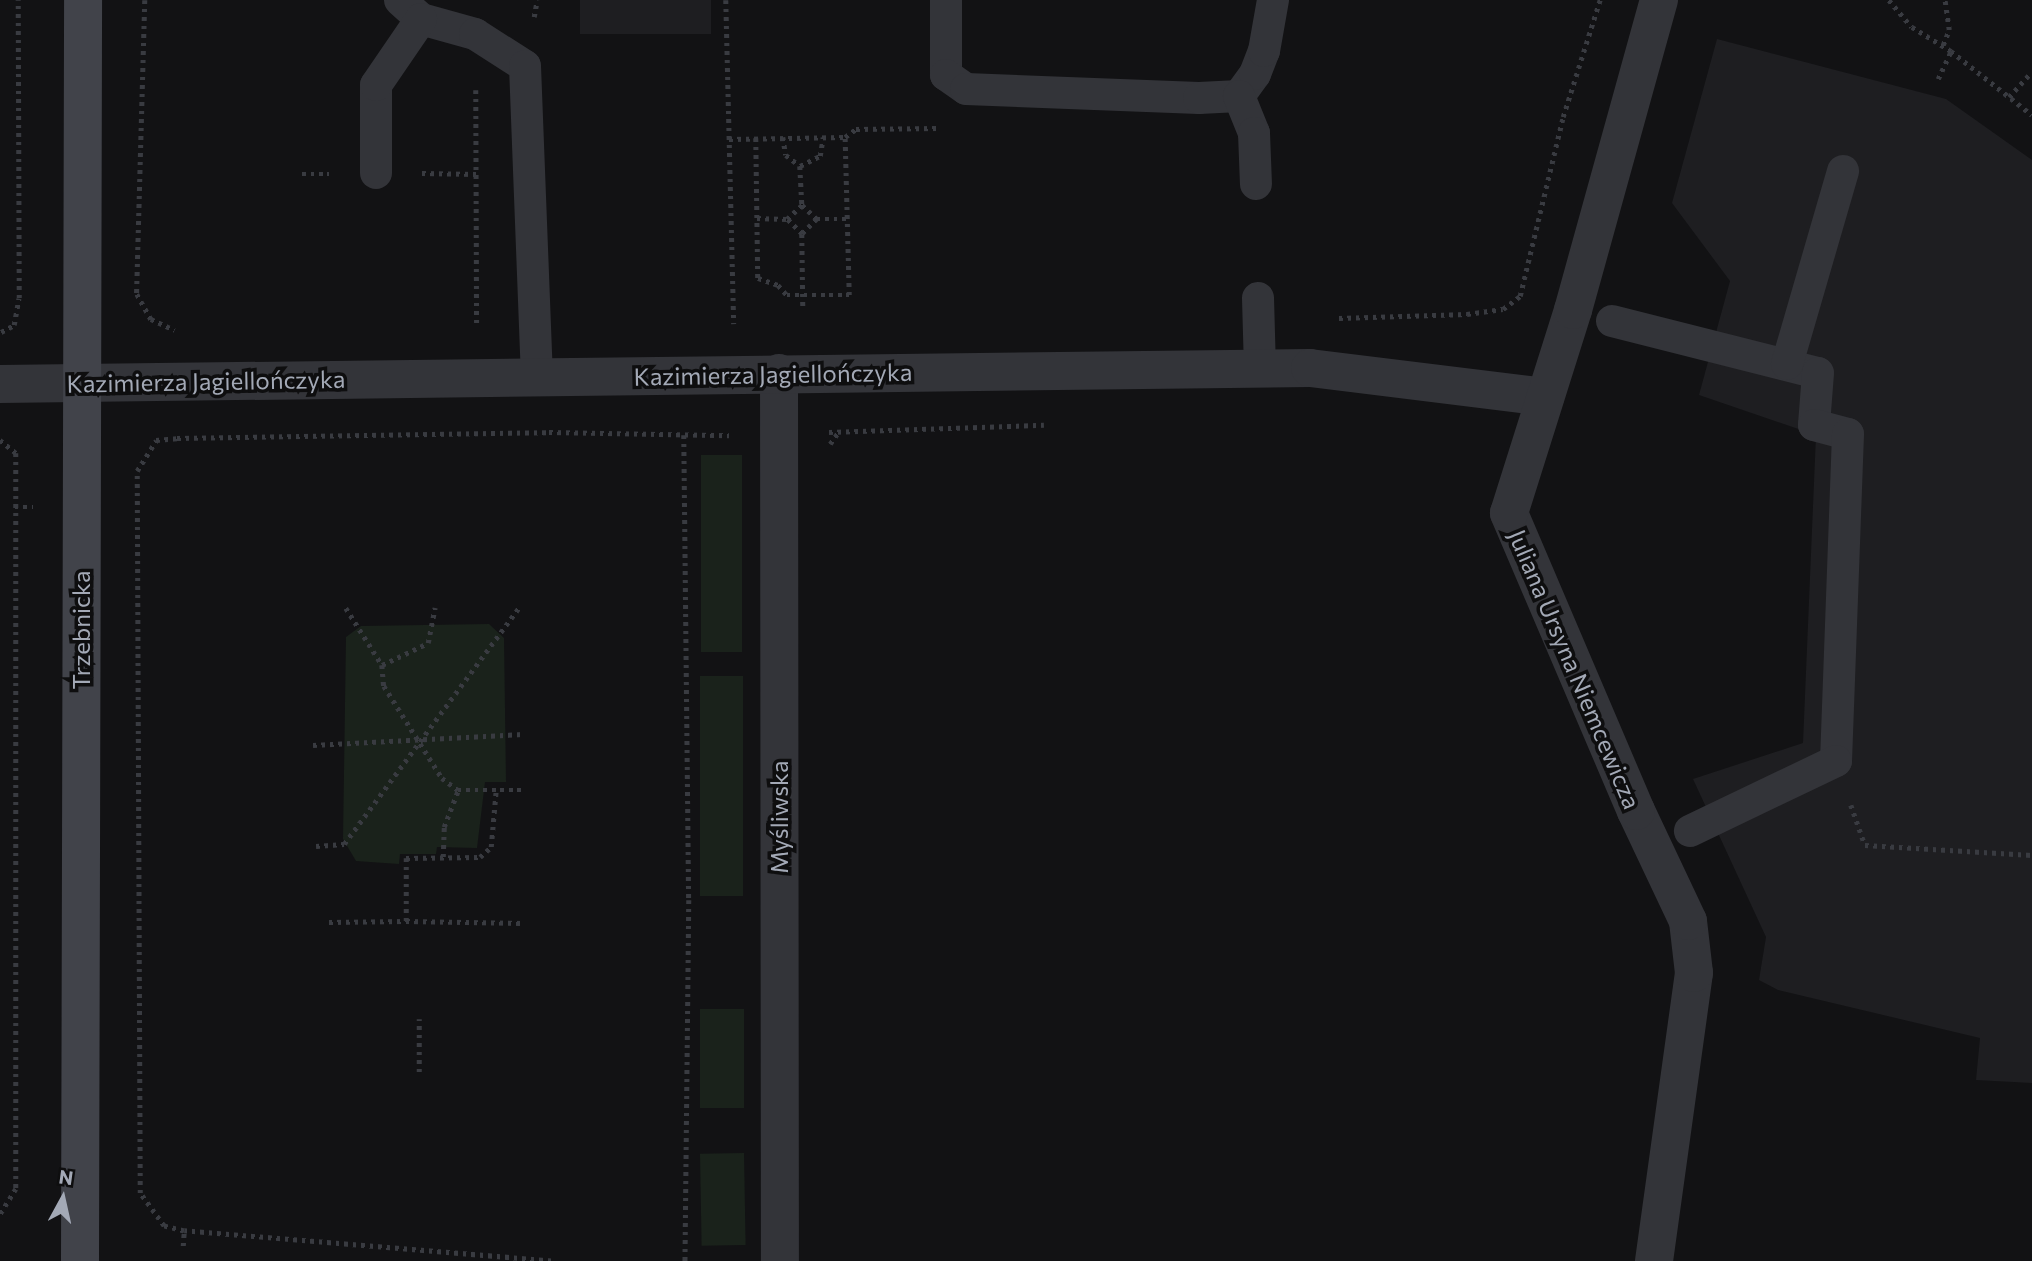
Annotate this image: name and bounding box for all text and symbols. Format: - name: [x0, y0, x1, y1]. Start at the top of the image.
- street label: Kazimierza Jagiellończyka: [633, 357, 913, 391]
- street label: Kazimierza Jagiellończyka: [66, 364, 346, 398]
- street label: Juliana Ursyna Niemcewicza: [1503, 525, 1647, 813]
- street label: Trzebnicka: [67, 570, 95, 690]
- street label: Myśliwska: [765, 760, 793, 874]
- north arrow: [28, 1163, 98, 1233]
- text: N: [57, 1164, 75, 1189]

